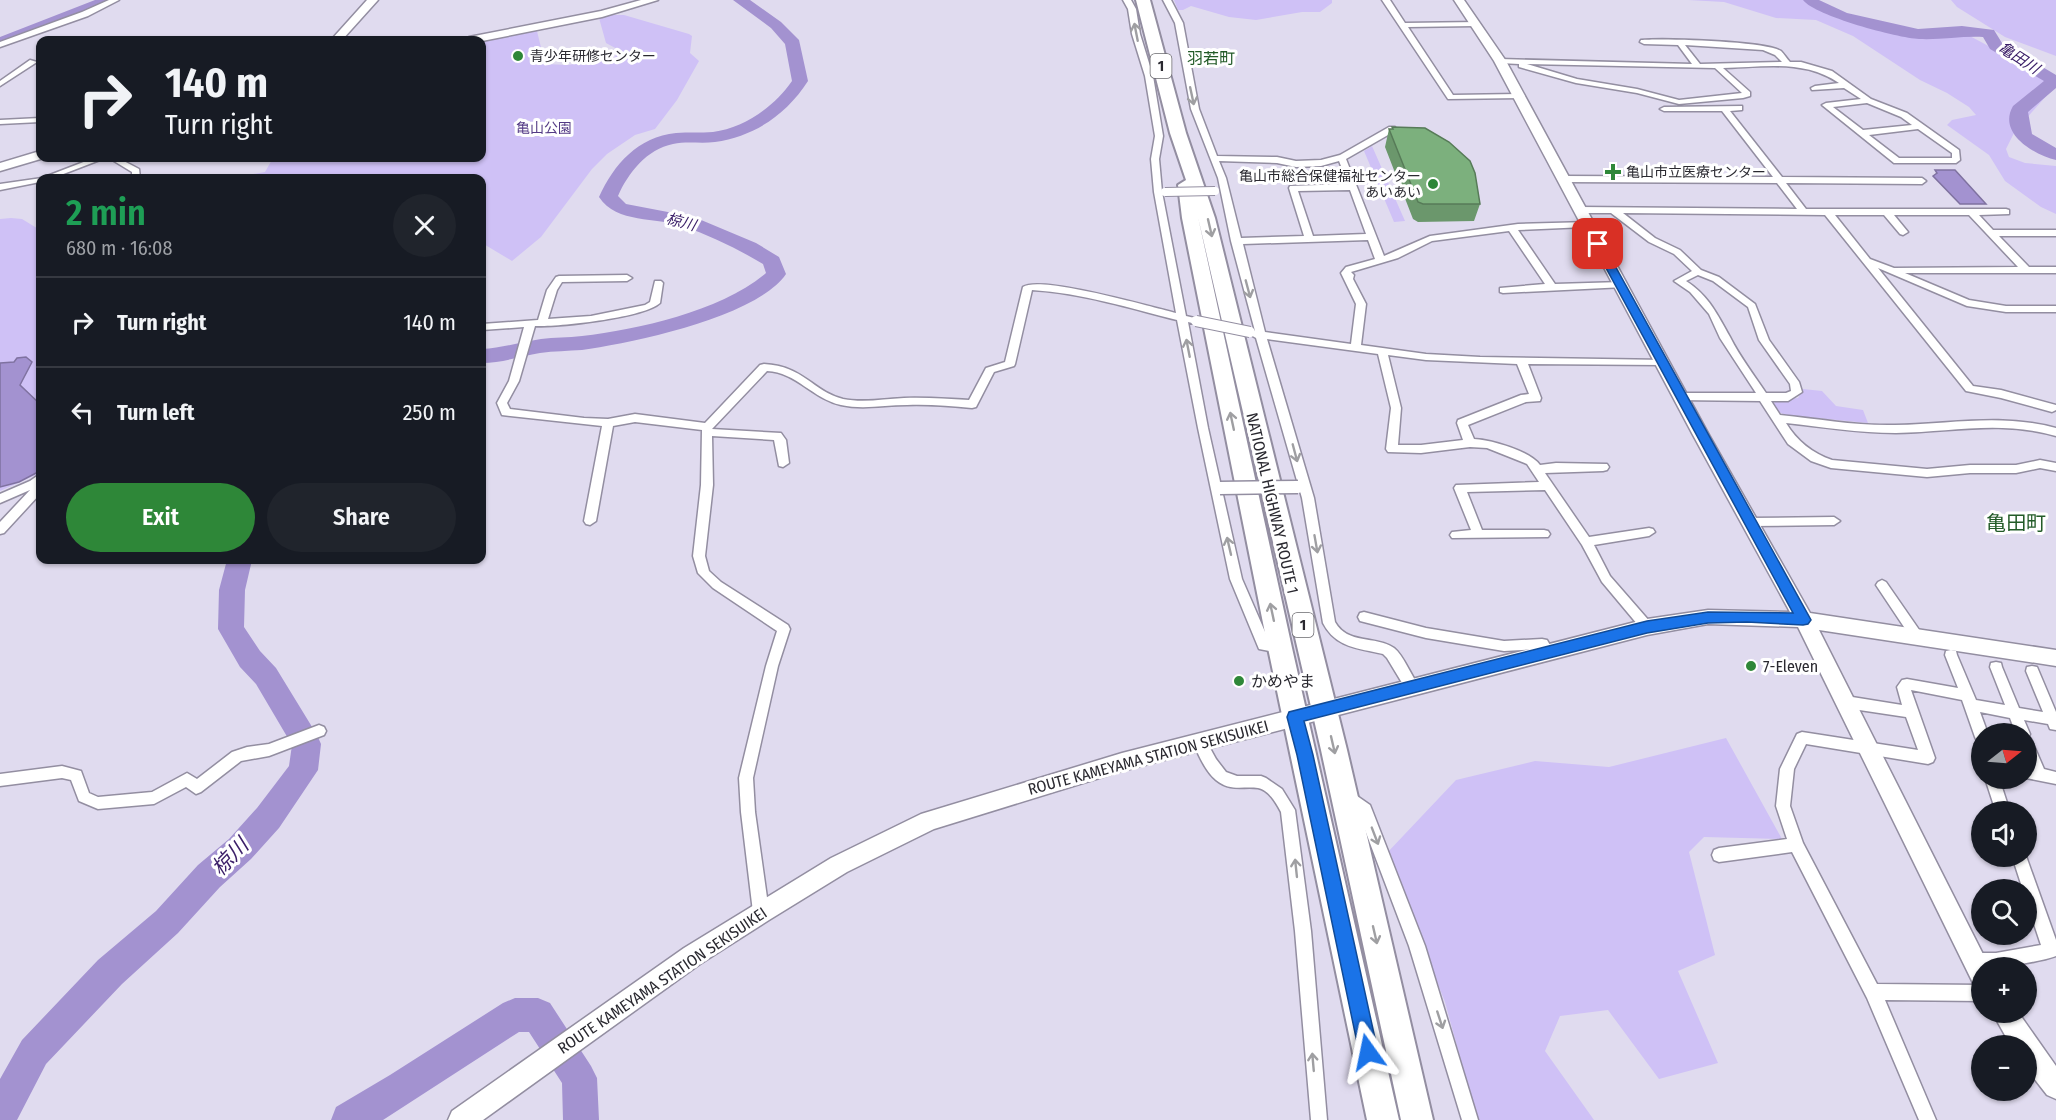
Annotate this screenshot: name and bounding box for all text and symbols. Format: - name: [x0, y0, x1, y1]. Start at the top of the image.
- one-way arrow: [1130, 23, 1141, 42]
- water label: 亀田川: [1995, 38, 2044, 79]
- place label: 青少年研修センター: [530, 48, 656, 65]
- marker: 青少年研修センター: [511, 49, 525, 63]
- district label: 羽若町: [1187, 49, 1235, 68]
- road number: 1: [1150, 54, 1172, 78]
- text: 140 m: [165, 58, 268, 108]
- icon: right: [66, 60, 144, 138]
- one-way arrow: [1187, 86, 1198, 106]
- text: Turn right: [165, 109, 273, 141]
- park label: 亀山公園: [516, 120, 572, 137]
- marker: 亀山市立医療センター: [1604, 163, 1622, 181]
- place label: 亀山市立医療センター: [1626, 164, 1766, 181]
- place label: 亀山市総合保健福祉センター あいあい: [1239, 168, 1421, 201]
- marker: 亀山市総合保健福祉センター あいあい: [1426, 177, 1440, 191]
- text: 2 min: [66, 191, 146, 235]
- button: close: [393, 194, 456, 257]
- water label: 椋川: [664, 209, 700, 235]
- pin: [1572, 218, 1623, 269]
- one-way arrow: [1204, 219, 1216, 238]
- icon: arrive: [1581, 227, 1614, 260]
- text: 680 m · 16:08: [66, 236, 172, 260]
- one-way arrow: [1243, 279, 1255, 298]
- icon: right: [66, 306, 99, 339]
- text: Turn right: [117, 309, 206, 336]
- text: 140 m: [403, 309, 456, 336]
- one-way arrow: [1182, 339, 1193, 358]
- icon: left: [66, 396, 99, 429]
- text: Turn left: [117, 399, 195, 426]
- text: 250 m: [403, 399, 456, 426]
- one-way arrow: [1226, 411, 1238, 430]
- street label: NATIONAL HIGHWAY ROUTE 1: [1242, 411, 1303, 595]
- one-way arrow: [1290, 443, 1302, 462]
- button: Exit: [66, 483, 255, 552]
- button: Share: [267, 483, 456, 552]
- district label: 亀田町: [1986, 511, 2046, 535]
- one-way arrow: [1311, 533, 1322, 553]
- one-way arrow: [1222, 537, 1234, 556]
- one-way arrow: [1266, 602, 1277, 622]
- road number: 1: [1292, 613, 1314, 637]
- place label: 7-Eleven: [1763, 657, 1818, 676]
- marker: 7-Eleven: [1744, 659, 1758, 673]
- place label: かめやま: [1251, 672, 1315, 691]
- marker: かめやま: [1232, 674, 1246, 688]
- street label: ROUTE KAMEYAMA STATION SEKISUIKEI: [1026, 716, 1270, 799]
- north arrow: [1971, 723, 2037, 789]
- map controls: [1971, 723, 2037, 1101]
- one-way arrow: [1328, 735, 1339, 754]
- button: sound: [1971, 801, 2037, 867]
- one-way arrow: [1370, 826, 1381, 845]
- water label: 椋川: [206, 831, 255, 881]
- one-way arrow: [1291, 858, 1302, 878]
- button: search: [1971, 879, 2037, 945]
- street label: ROUTE KAMEYAMA STATION SEKISUIKEI: [554, 903, 771, 1058]
- one-way arrow: [1370, 925, 1381, 944]
- button: +: [1971, 957, 2037, 1023]
- one-way arrow: [1435, 1010, 1446, 1029]
- position arrow: [1336, 1020, 1400, 1084]
- button: −: [1971, 1035, 2037, 1101]
- one-way arrow: [1307, 1052, 1318, 1072]

